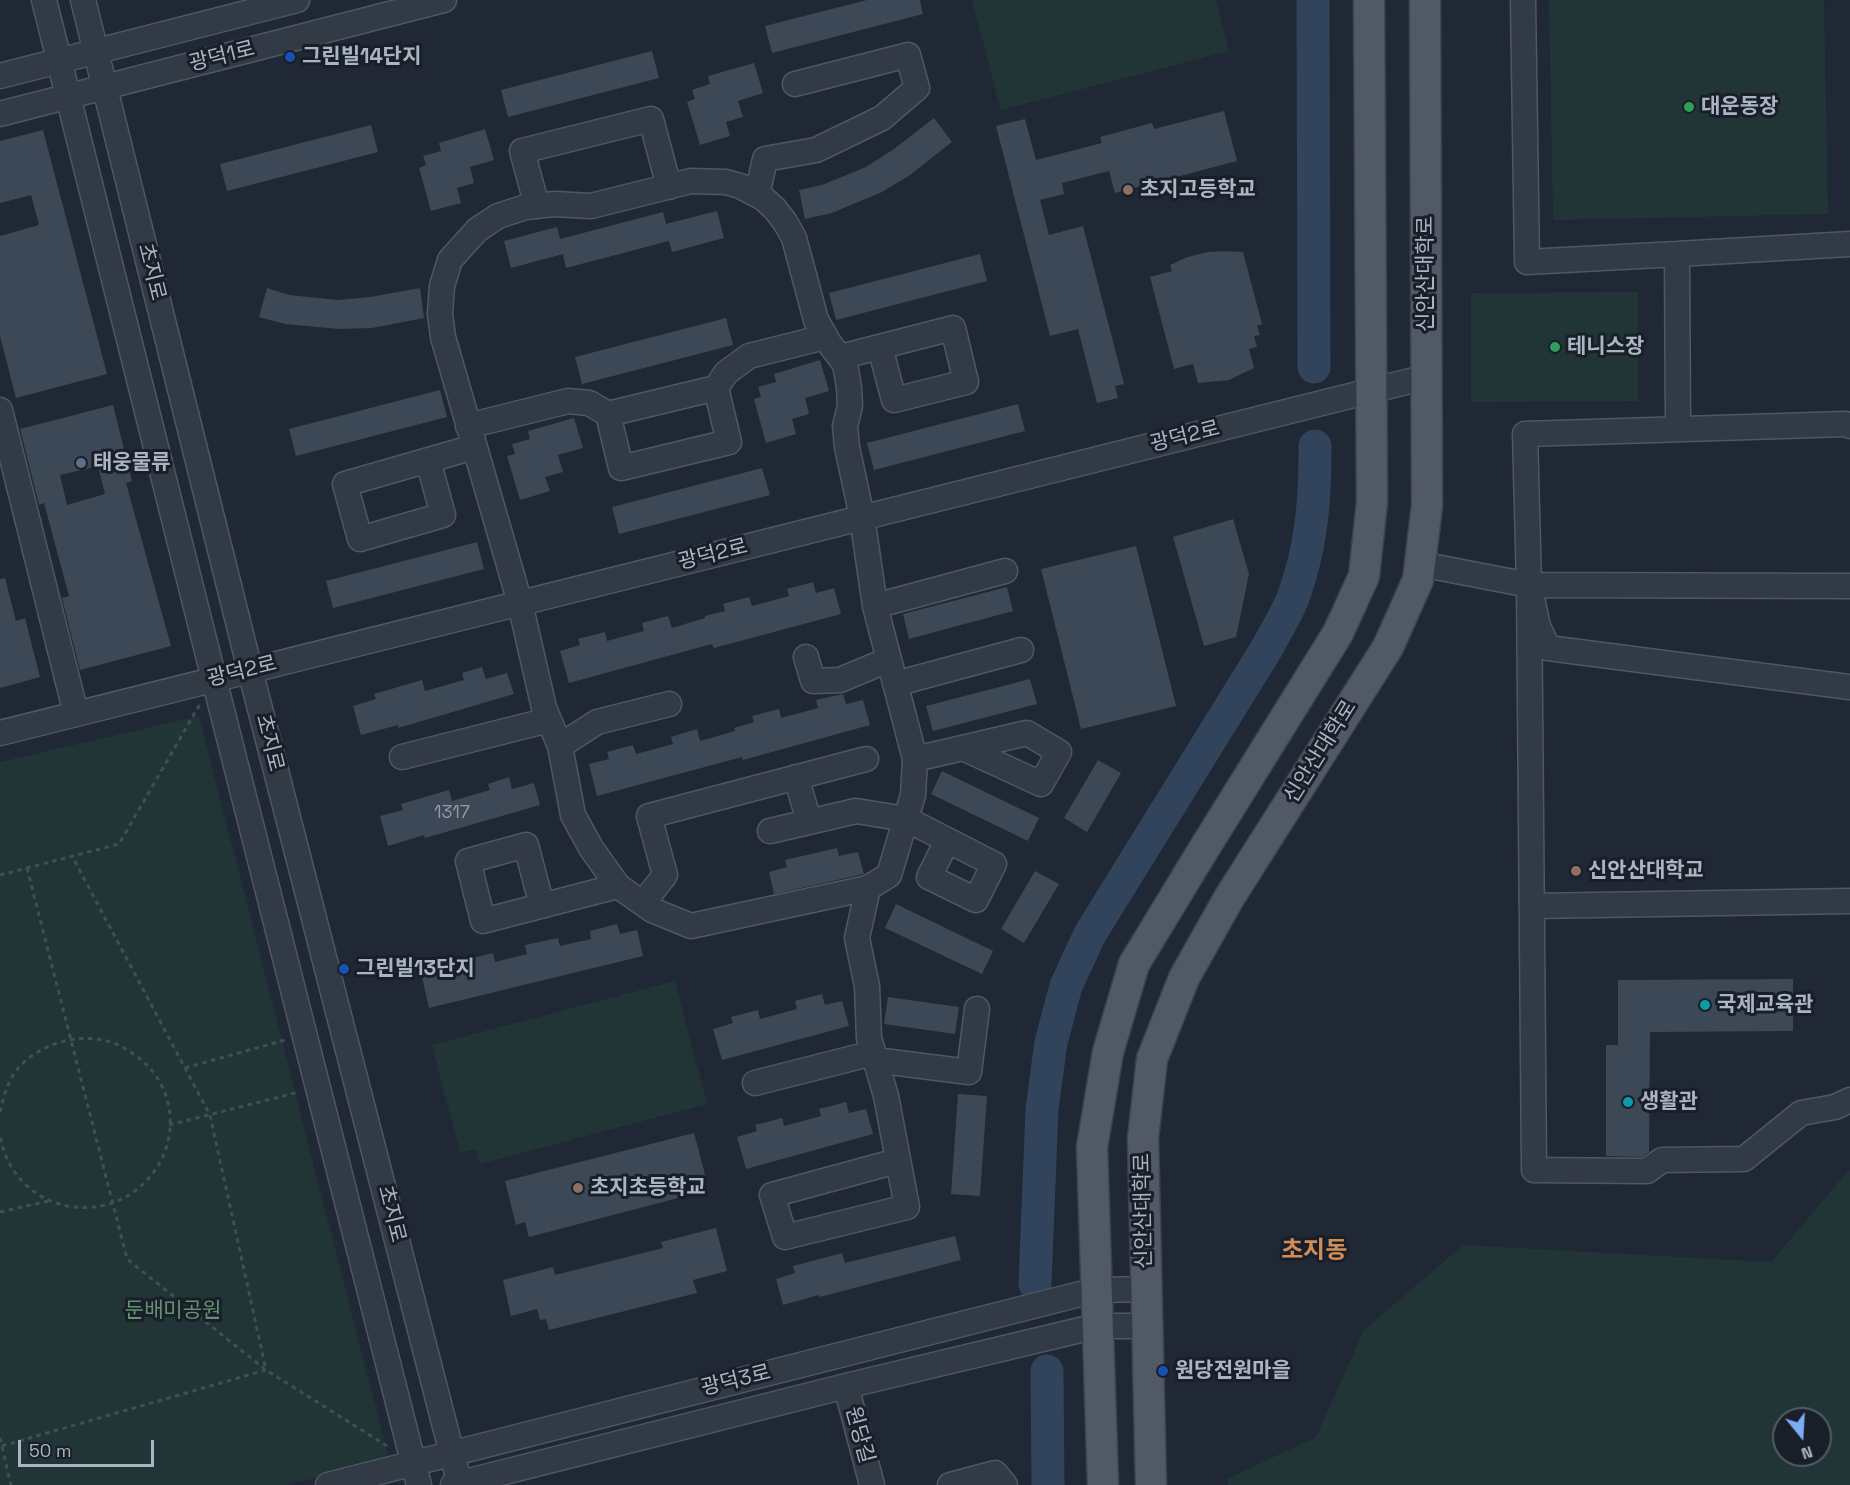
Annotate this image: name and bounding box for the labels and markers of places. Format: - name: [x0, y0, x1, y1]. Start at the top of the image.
- place label: 그린빌14단지: [302, 44, 421, 70]
- marker: 그린빌14단지: [283, 50, 297, 64]
- place label: 대운동장: [1701, 94, 1778, 120]
- marker: 대운동장: [1682, 100, 1696, 114]
- place label: 초지고등학교: [1140, 177, 1256, 203]
- marker: 초지고등학교: [1121, 183, 1135, 197]
- place label: 테니스장: [1567, 334, 1644, 360]
- marker: 테니스장: [1548, 340, 1562, 354]
- place label: 태웅물류: [93, 450, 170, 476]
- marker: 태웅물류: [74, 456, 88, 470]
- place label: 신안산대학교: [1588, 858, 1704, 884]
- marker: 신안산대학교: [1569, 864, 1583, 878]
- place label: 그린빌13단지: [356, 956, 475, 982]
- marker: 그린빌13단지: [337, 962, 351, 976]
- place label: 국제교육관: [1717, 992, 1814, 1018]
- marker: 국제교육관: [1698, 998, 1712, 1012]
- place label: 생활관: [1640, 1089, 1698, 1115]
- marker: 생활관: [1621, 1095, 1635, 1109]
- place label: 초지초등학교: [590, 1175, 706, 1201]
- marker: 초지초등학교: [571, 1181, 585, 1195]
- place label: 원당전원마을: [1175, 1358, 1291, 1384]
- marker: 원당전원마을: [1156, 1364, 1170, 1378]

